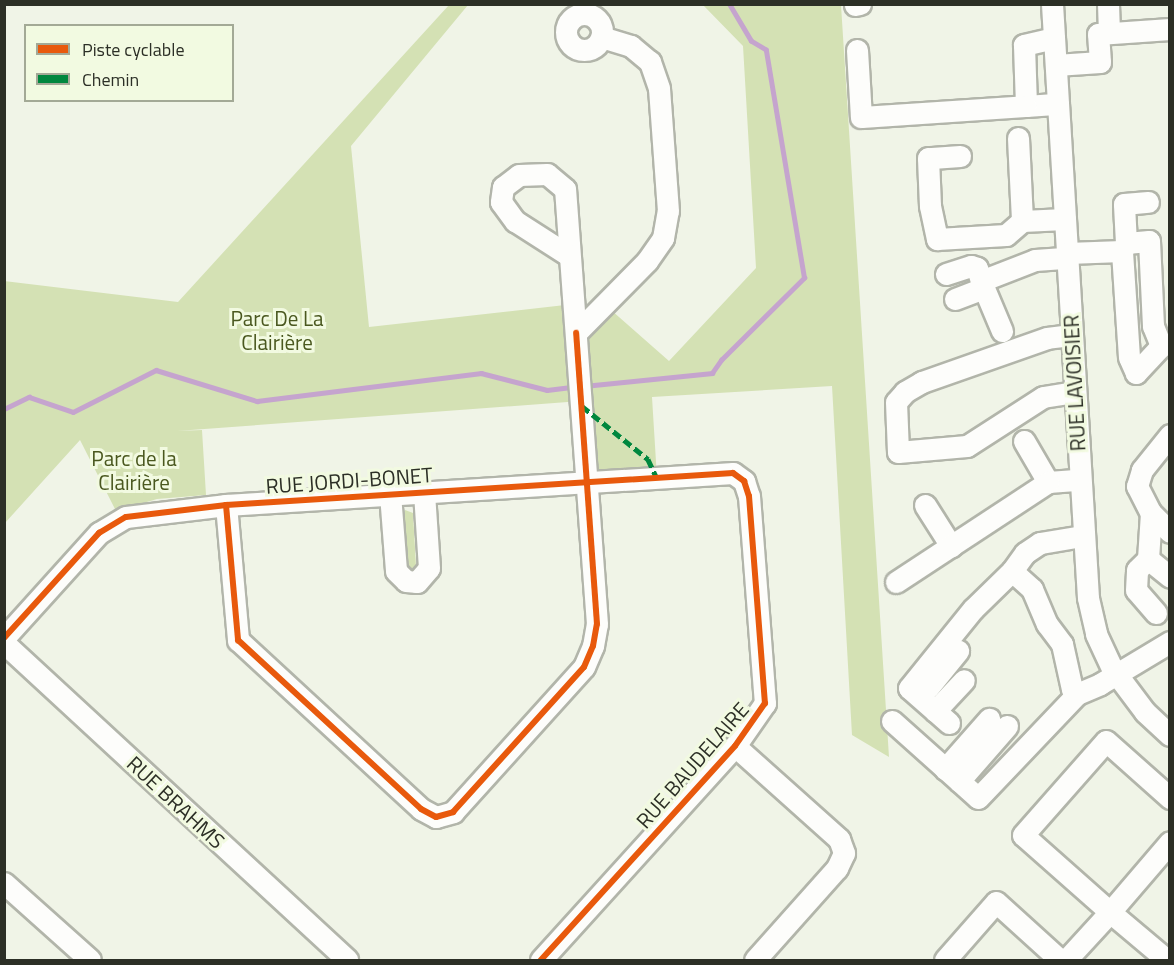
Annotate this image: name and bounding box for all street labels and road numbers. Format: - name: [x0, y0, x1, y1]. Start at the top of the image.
- street label: RUE LAVOISIER: [1058, 314, 1090, 452]
- street label: RUE JORDI-BONET: [265, 462, 433, 498]
- street label: RUE BAUDELAIRE: [630, 697, 754, 833]
- street label: RUE BRAHMS: [122, 750, 230, 854]

